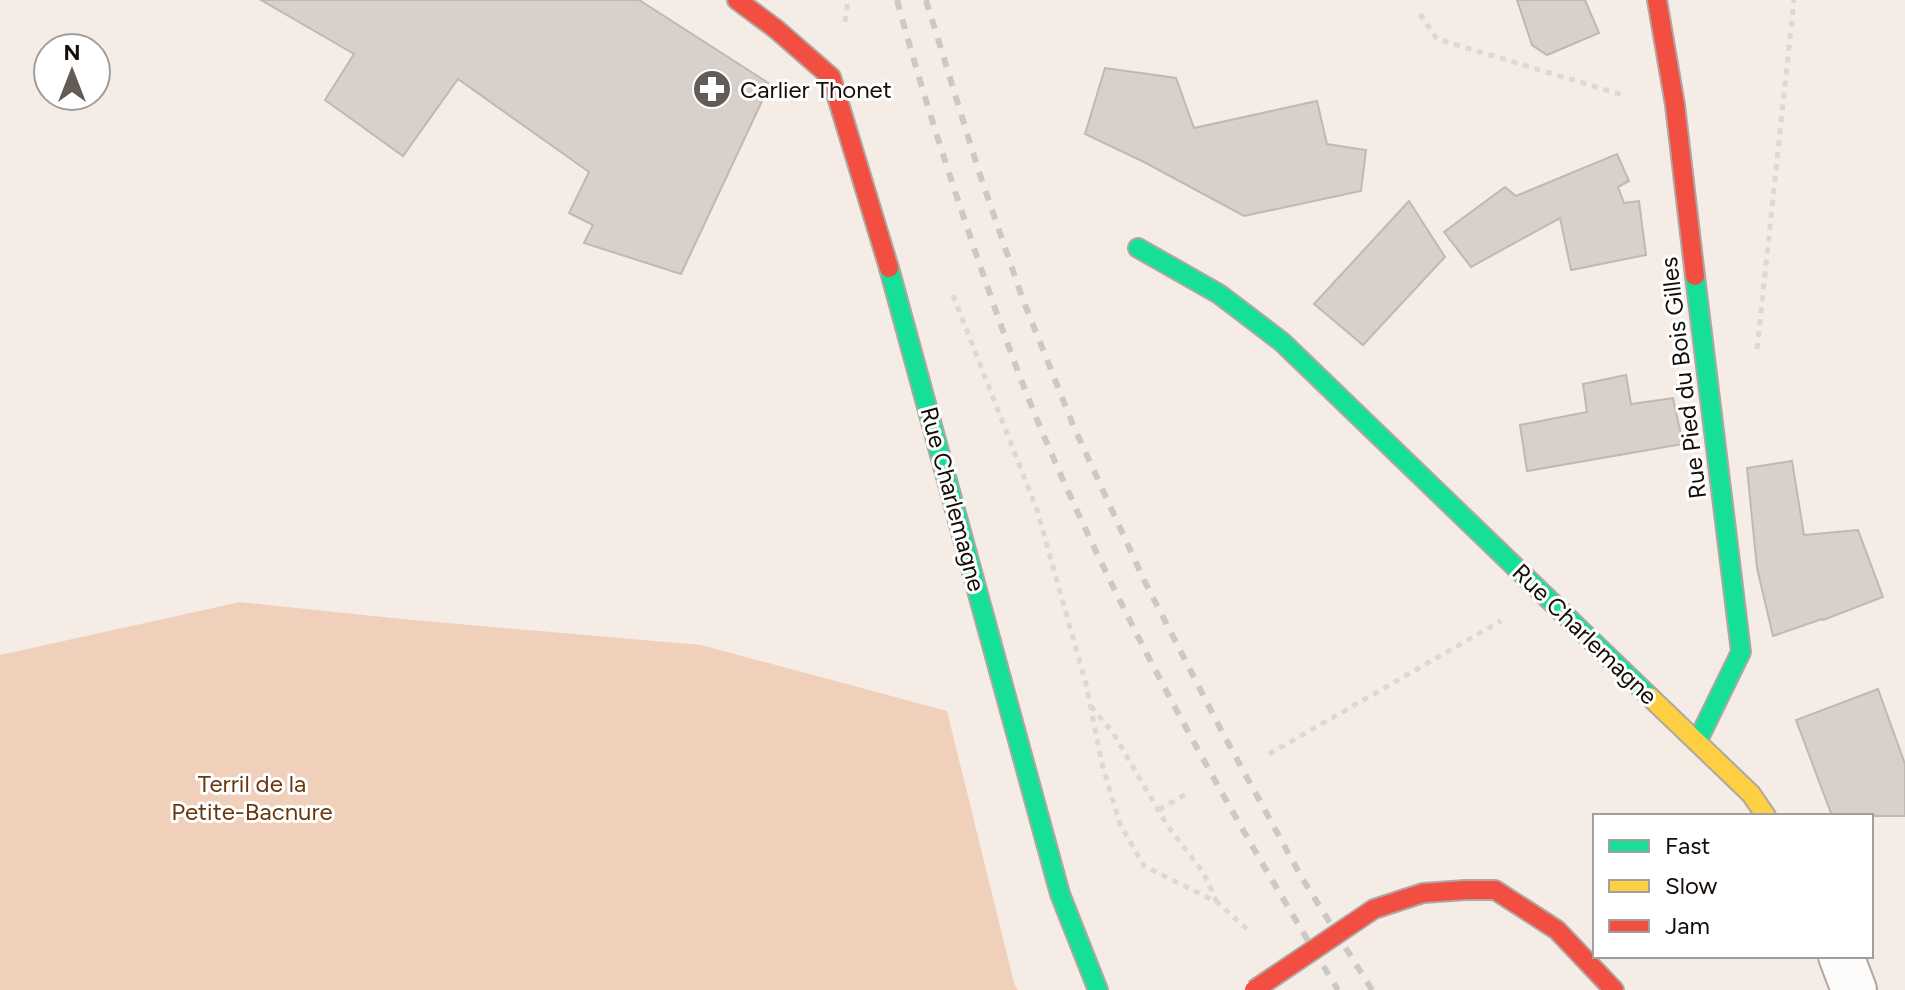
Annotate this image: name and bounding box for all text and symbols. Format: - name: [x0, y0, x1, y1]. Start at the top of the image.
- north arrow: [32, 32, 112, 112]
- text: N: [63, 39, 81, 66]
- pharmacy icon: Carlier Thonet: [691, 68, 733, 110]
- place label: Carlier Thonet: [740, 75, 892, 104]
- street label: Rue Pied du Bois Gilles: [1654, 255, 1712, 501]
- street label: Rue Charlemagne: [914, 403, 992, 595]
- street label: Rue Charlemagne: [1507, 558, 1663, 710]
- park label: Terril de la Petite-Bacnure: [171, 769, 333, 826]
- legend: [1593, 814, 1873, 958]
- text: Fast: [1665, 831, 1710, 860]
- text: Slow: [1665, 871, 1718, 900]
- text: Jam: [1665, 911, 1710, 940]

